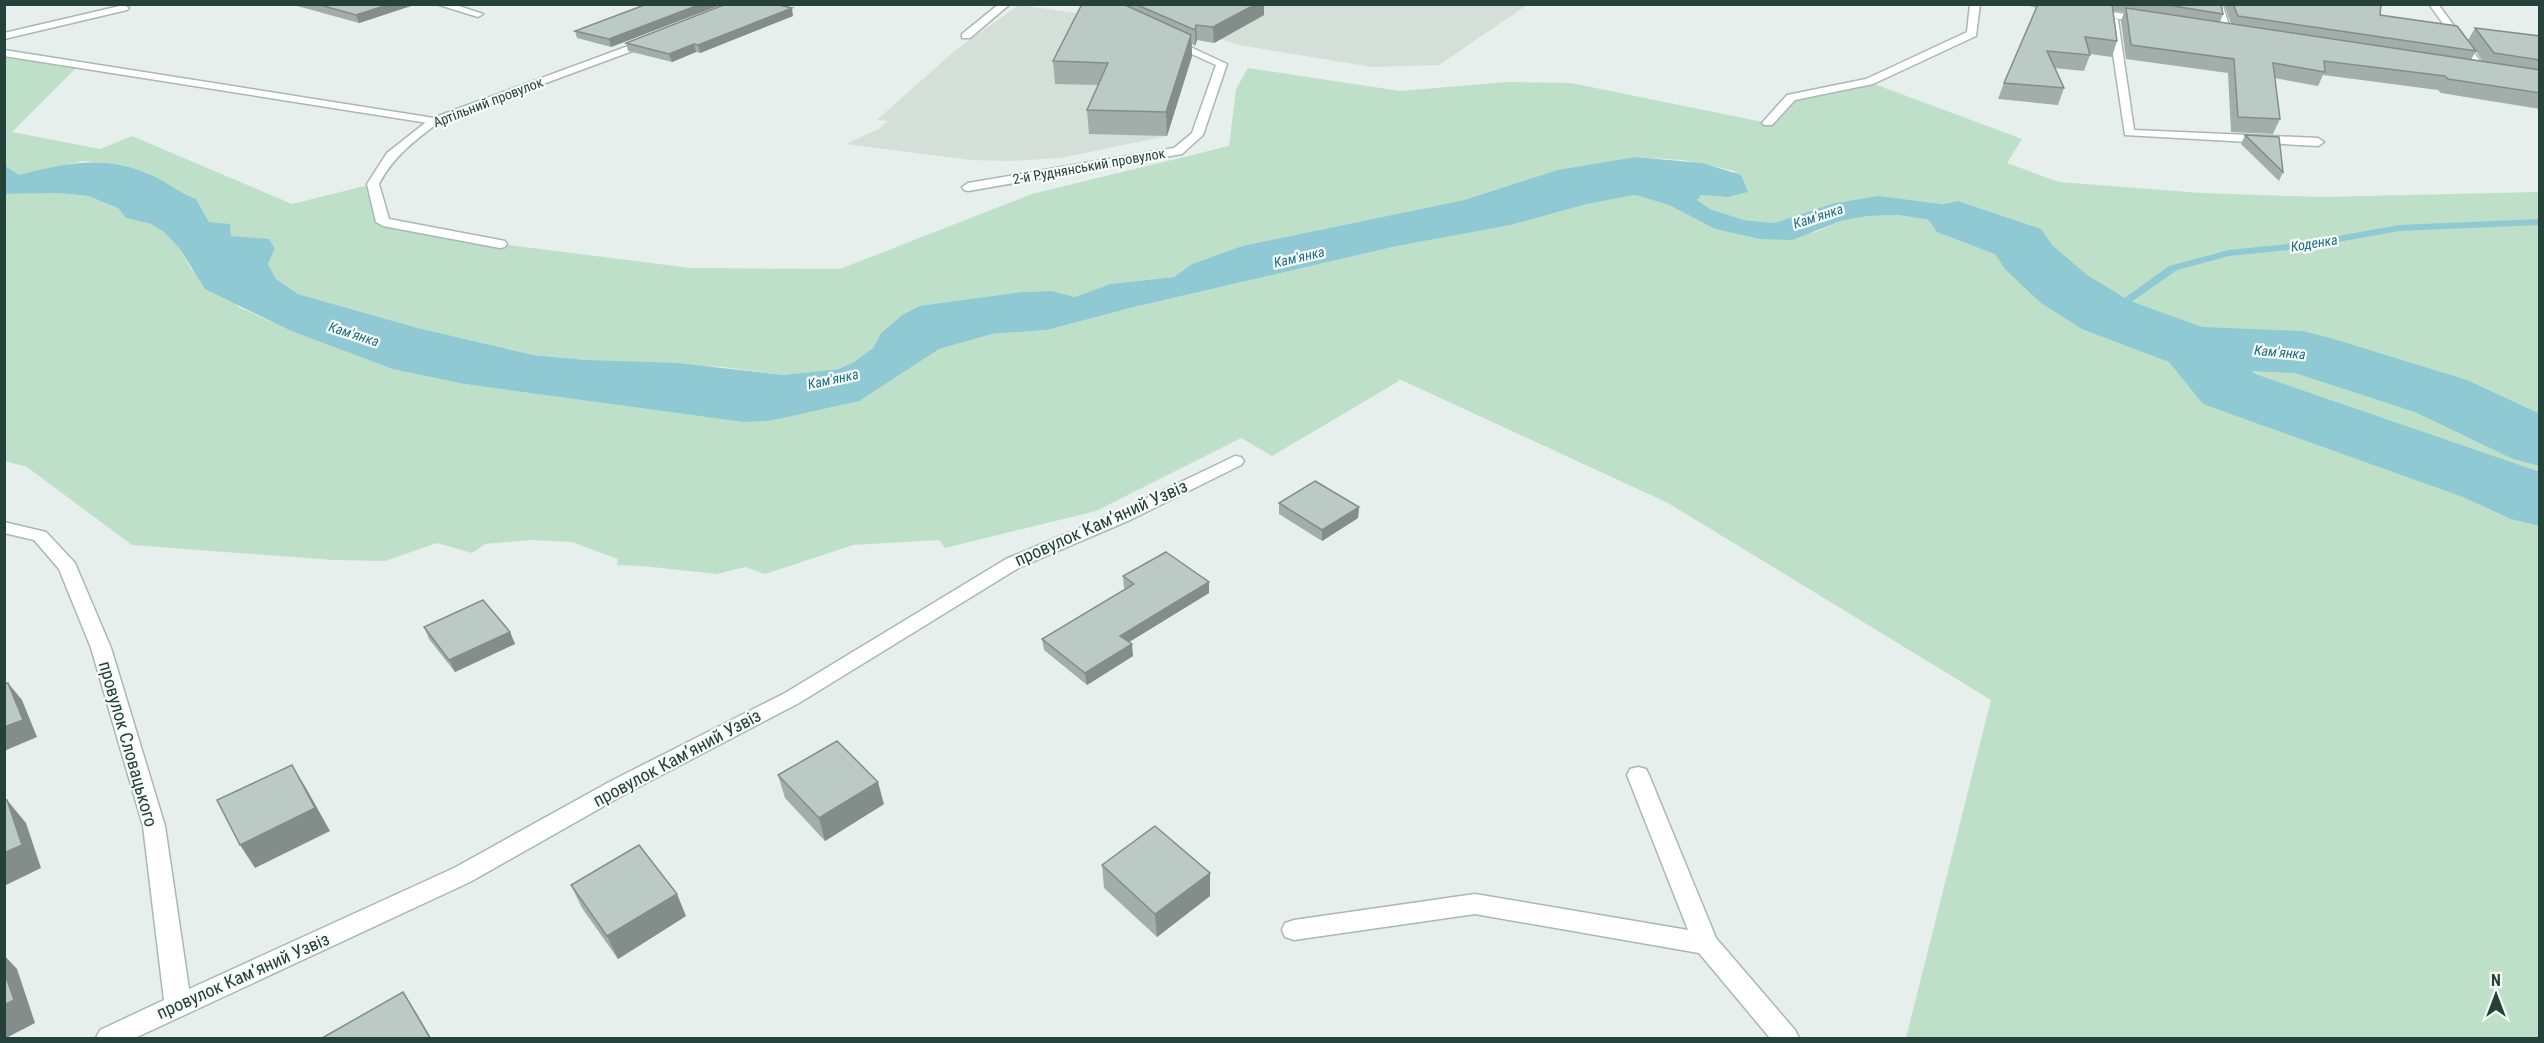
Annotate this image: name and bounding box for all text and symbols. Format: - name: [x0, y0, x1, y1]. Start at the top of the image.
- street label: Артільний провулок: [431, 74, 546, 130]
- street label: 2-й Руднянський провулок: [1012, 145, 1167, 187]
- water label: Кам'янка: [1791, 200, 1845, 232]
- water label: Коденка: [2289, 231, 2339, 255]
- water label: Кам'янка: [1272, 243, 1326, 271]
- water label: Кам'янка: [327, 318, 381, 350]
- water label: Кам'янка: [2254, 342, 2306, 362]
- water label: Кам'янка: [806, 366, 860, 392]
- street label: провулок Камʼяний Узвіз: [1011, 475, 1191, 570]
- street label: провулок Словацького: [95, 659, 162, 829]
- street label: провулок Камʼяний Узвіз: [589, 704, 764, 811]
- street label: провулок Камʼяний Узвіз: [153, 928, 333, 1023]
- north arrow: [2466, 965, 2526, 1025]
- text: N: [2491, 971, 2501, 990]

